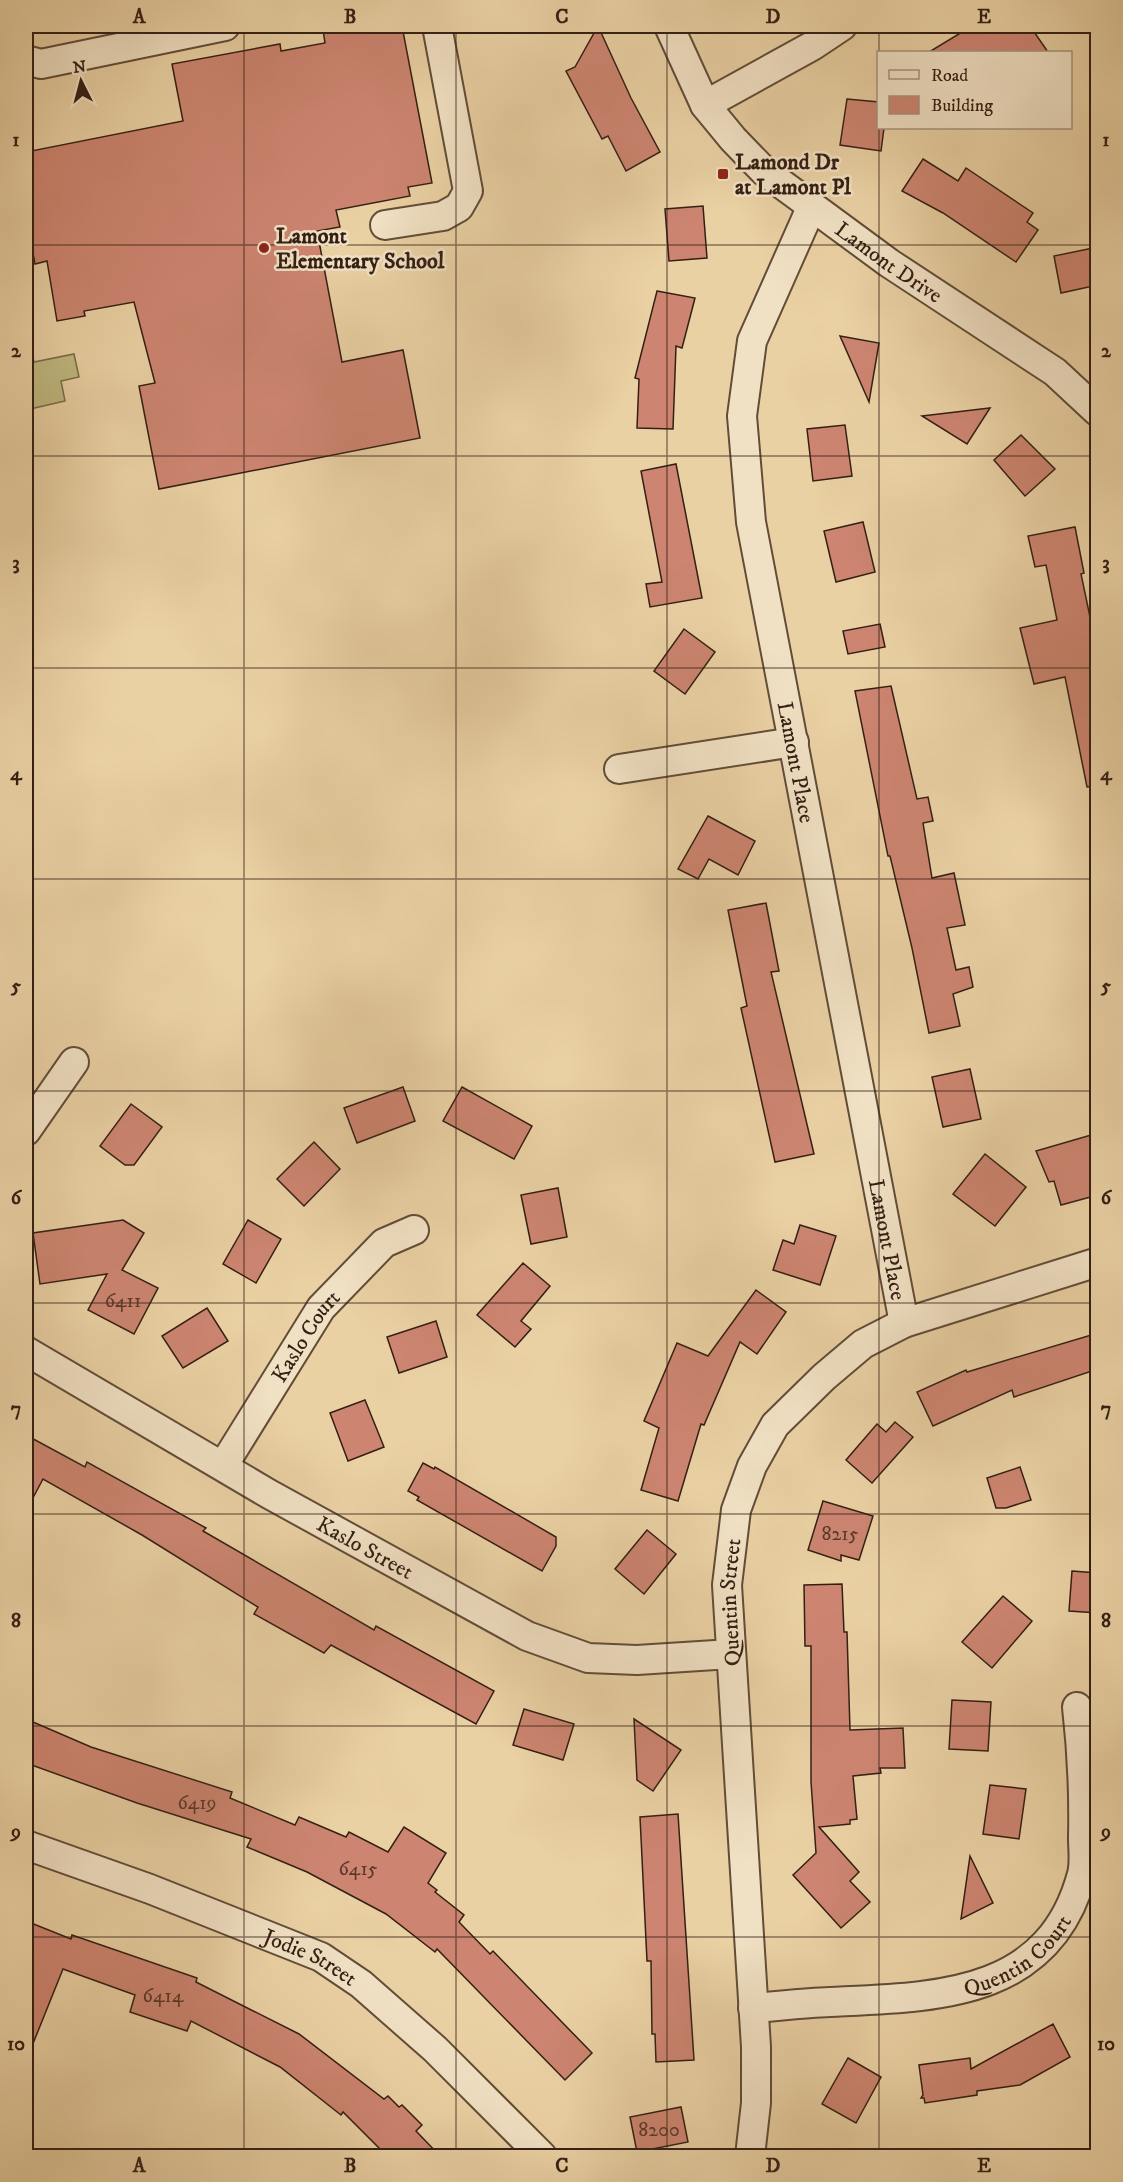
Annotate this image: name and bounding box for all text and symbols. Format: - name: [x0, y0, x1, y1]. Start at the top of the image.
- text: A: [132, 5, 147, 30]
- text: B: [344, 5, 356, 30]
- text: C: [555, 5, 569, 30]
- text: D: [766, 5, 781, 30]
- text: E: [977, 5, 991, 30]
- north arrow: [51, 51, 111, 111]
- legend: [877, 51, 1072, 129]
- text: N: [72, 56, 87, 78]
- text: Road: [931, 65, 968, 87]
- text: Building: [931, 95, 993, 117]
- text: 1: [12, 128, 20, 153]
- text: 1: [1102, 128, 1110, 153]
- place label: Lamond Dr at Lamont Pl: [735, 149, 851, 201]
- marker: Lamond Dr at Lamont Pl: [716, 167, 730, 181]
- street label: Lamont Drive: [829, 216, 947, 309]
- place label: Lamont Elementary School: [276, 223, 445, 275]
- marker: Lamont Elementary School: [257, 241, 271, 255]
- text: 2: [11, 339, 22, 364]
- text: 2: [1101, 339, 1112, 364]
- text: 3: [12, 551, 20, 576]
- text: 3: [1102, 551, 1110, 576]
- street label: Lamont Place: [771, 700, 820, 825]
- text: 4: [10, 762, 23, 787]
- text: 4: [1100, 762, 1113, 787]
- text: 5: [10, 974, 21, 999]
- text: 5: [1100, 974, 1111, 999]
- street label: Lamont Place: [862, 1177, 911, 1303]
- text: 6: [11, 1186, 23, 1211]
- text: 6: [1101, 1186, 1113, 1211]
- street label: Kaslo Court: [266, 1285, 346, 1388]
- house number: 6411: [105, 1289, 141, 1314]
- text: 7: [11, 1397, 21, 1422]
- text: 7: [1101, 1397, 1111, 1422]
- street label: Kaslo Street: [312, 1511, 418, 1586]
- house number: 8215: [822, 1522, 859, 1547]
- street label: Quentin Street: [714, 1537, 747, 1667]
- text: 8: [11, 1609, 21, 1634]
- text: 8: [1101, 1609, 1111, 1634]
- house number: 6419: [177, 1791, 217, 1816]
- text: 9: [9, 1820, 21, 1845]
- text: 9: [1099, 1820, 1111, 1845]
- house number: 6415: [338, 1857, 378, 1882]
- street label: Quentin Court: [961, 1911, 1078, 2003]
- street label: Jodie Street: [257, 1923, 362, 1992]
- house number: 6414: [143, 1984, 184, 2009]
- text: 10: [7, 2032, 25, 2057]
- text: 10: [1097, 2032, 1115, 2057]
- house number: 8200: [638, 2118, 680, 2143]
- text: A: [132, 2154, 147, 2179]
- text: B: [344, 2154, 356, 2179]
- text: C: [555, 2154, 569, 2179]
- text: D: [766, 2154, 781, 2179]
- text: E: [977, 2154, 991, 2179]

